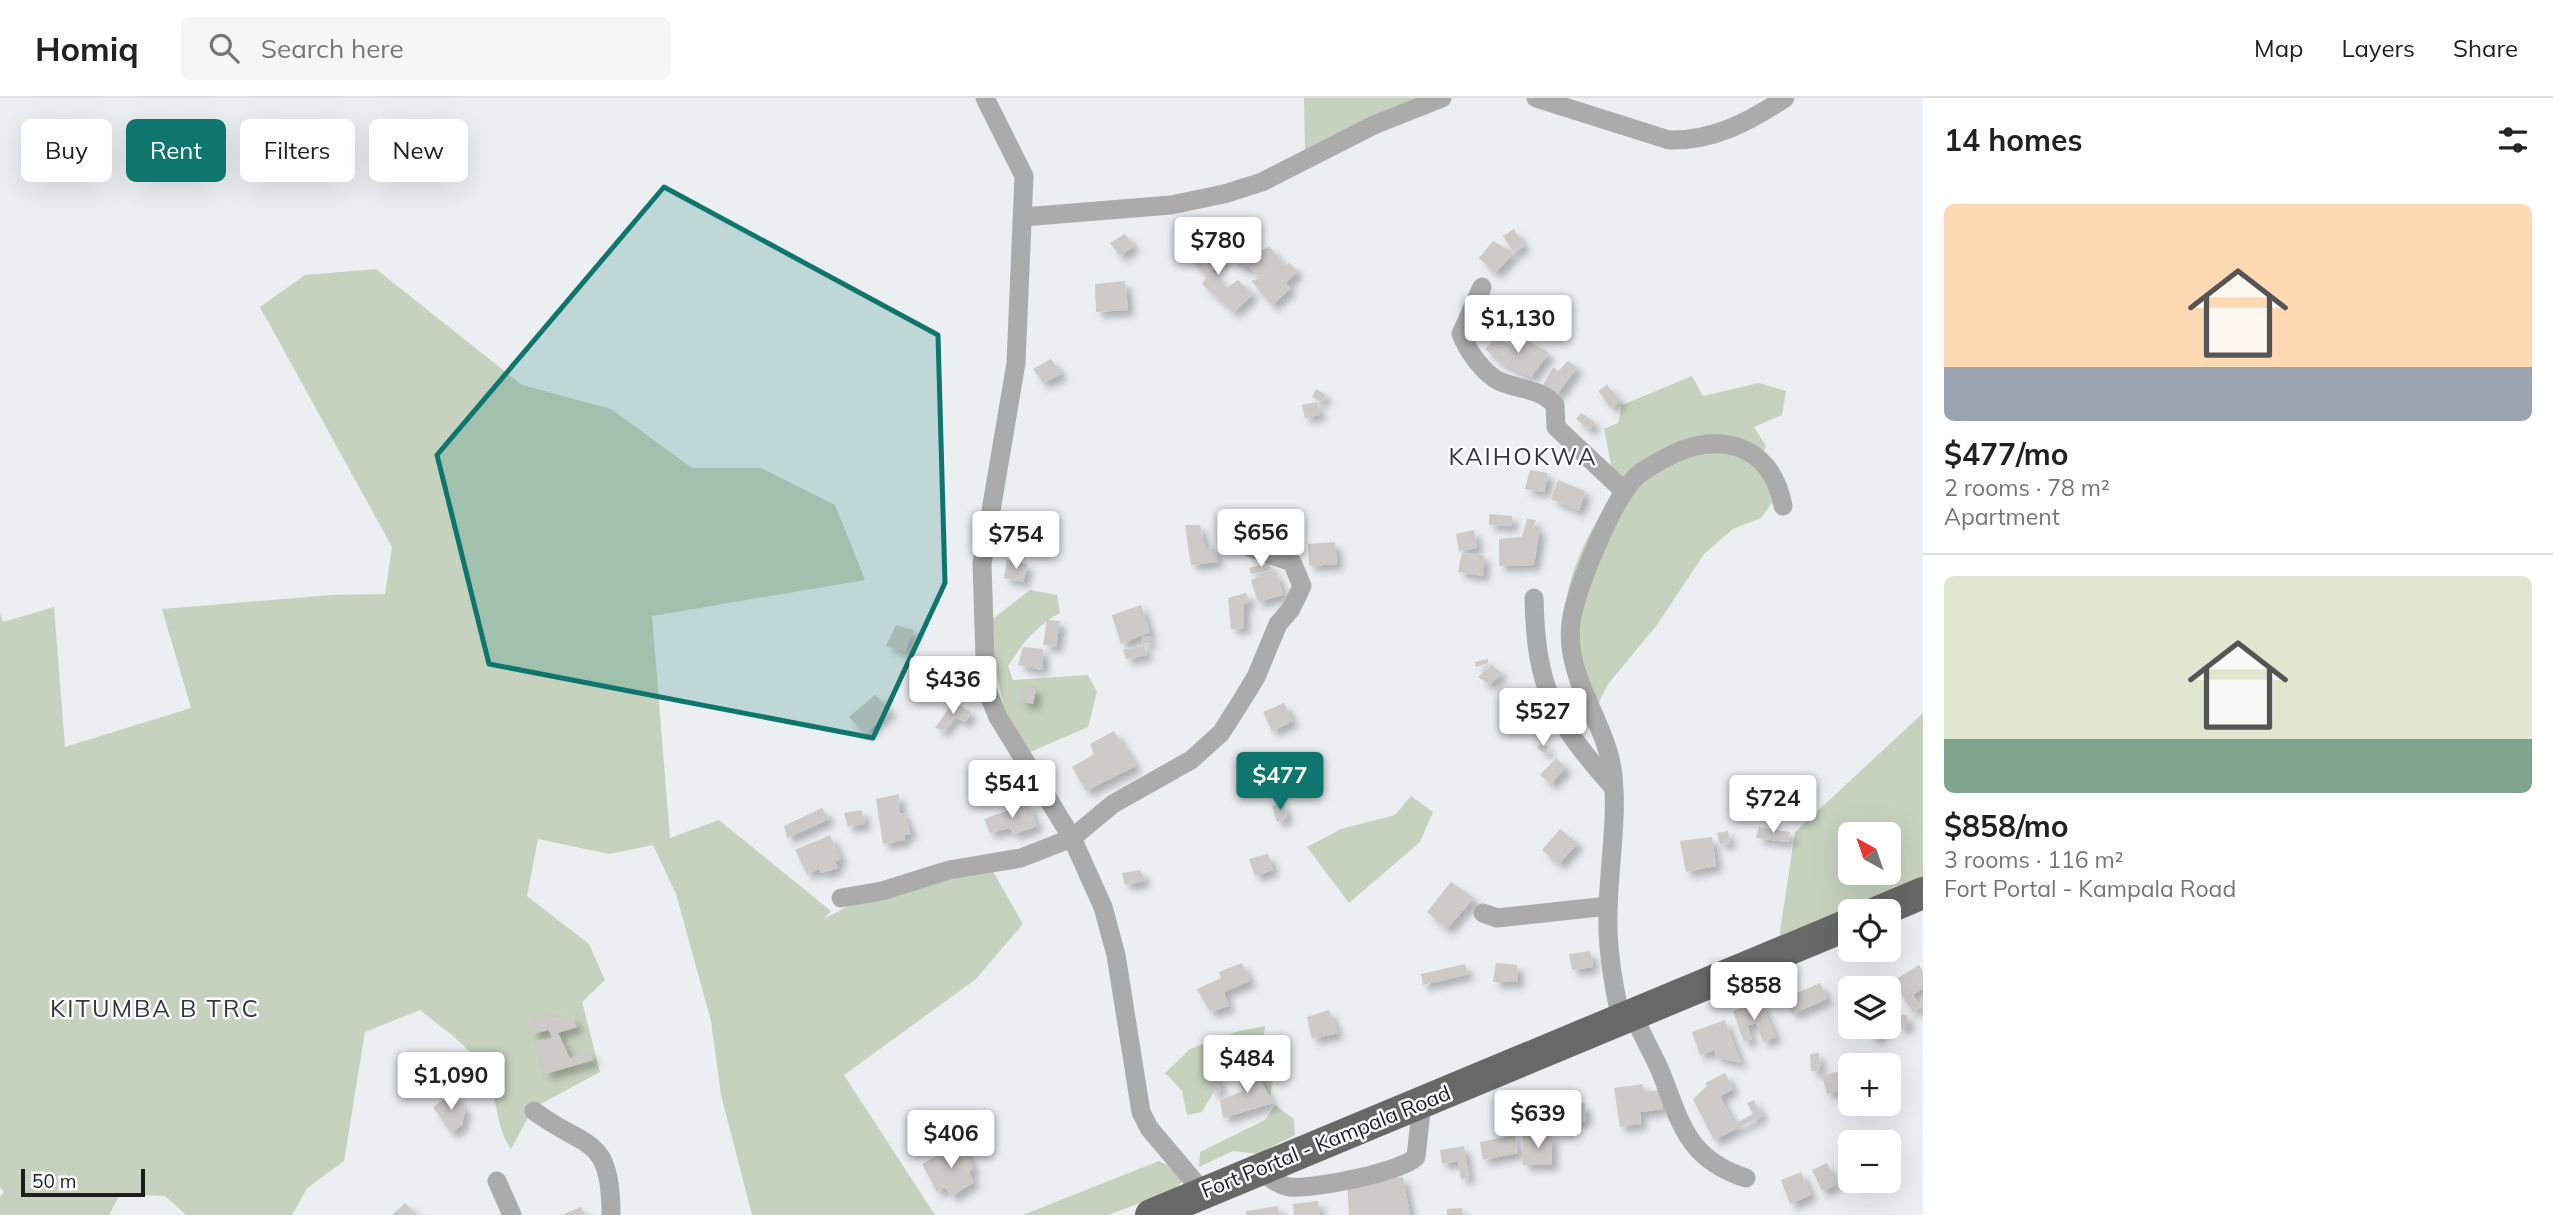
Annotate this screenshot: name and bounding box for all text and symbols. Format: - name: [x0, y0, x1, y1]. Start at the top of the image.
- search box: [181, 17, 671, 80]
- text: Homiq: [35, 28, 139, 69]
- icon: search: [205, 29, 243, 67]
- text: Search here: [261, 32, 404, 65]
- text: Map: [2254, 33, 2303, 63]
- text: Layers: [2341, 33, 2415, 63]
- text: Share: [2453, 33, 2518, 63]
- chip: Buy: [21, 119, 112, 182]
- chip: Rent: [126, 119, 226, 182]
- chip: Filters: [240, 119, 355, 182]
- chip: New: [369, 119, 468, 182]
- text: 14 homes: [1944, 121, 2083, 159]
- icon: filters: [2494, 121, 2532, 159]
- pin: $780: [1177, 218, 1259, 277]
- text: $780: [1190, 225, 1246, 254]
- icon: home: [2175, 250, 2301, 376]
- pin: $1,130: [1461, 296, 1575, 355]
- text: $1,130: [1481, 303, 1555, 332]
- text: $477/mo: [1944, 435, 2068, 473]
- district label: KAIHOKWA: [1448, 441, 1598, 471]
- text: 2 rooms · 78 m²: [1944, 473, 2110, 502]
- text: Apartment: [1944, 502, 2060, 531]
- pin: $656: [1220, 510, 1302, 569]
- pin: $754: [975, 512, 1057, 571]
- text: $656: [1233, 517, 1289, 546]
- text: $754: [988, 519, 1044, 548]
- icon: home: [2175, 622, 2301, 748]
- pin: $436: [912, 656, 994, 716]
- text: $436: [925, 664, 981, 693]
- pin: $527: [1502, 688, 1584, 748]
- text: $527: [1515, 696, 1571, 725]
- pin: $477: [1239, 752, 1321, 812]
- pin: $541: [971, 760, 1053, 820]
- text: $477: [1252, 760, 1308, 789]
- text: $541: [984, 768, 1040, 797]
- pin: $724: [1732, 776, 1814, 835]
- text: $724: [1745, 783, 1801, 812]
- text: $858/mo: [1944, 807, 2068, 845]
- north arrow: [1838, 822, 1900, 886]
- map controls: [1838, 822, 1901, 1193]
- text: 3 rooms · 116 m²: [1944, 845, 2124, 874]
- text: Fort Portal - Kampala Road: [1944, 874, 2236, 903]
- button: locate: [1838, 899, 1901, 962]
- pin: $858: [1713, 962, 1795, 1022]
- text: $858: [1726, 970, 1782, 999]
- button: layers: [1838, 976, 1901, 1039]
- district label: KITUMBA B TRC: [50, 993, 260, 1023]
- pin: $484: [1206, 1035, 1288, 1095]
- text: $484: [1219, 1043, 1275, 1072]
- pin: $1,090: [394, 1052, 508, 1112]
- button: +: [1838, 1053, 1901, 1116]
- text: $1,090: [414, 1060, 488, 1089]
- street label: Fort Portal - Kampala Road: [1197, 1079, 1454, 1203]
- pin: $639: [1497, 1090, 1579, 1150]
- text: $639: [1510, 1098, 1566, 1127]
- pin: $406: [910, 1110, 992, 1170]
- text: $406: [923, 1118, 979, 1147]
- button: −: [1838, 1130, 1901, 1193]
- scale bar: [21, 1166, 145, 1198]
- text: 50 m: [32, 1169, 76, 1193]

